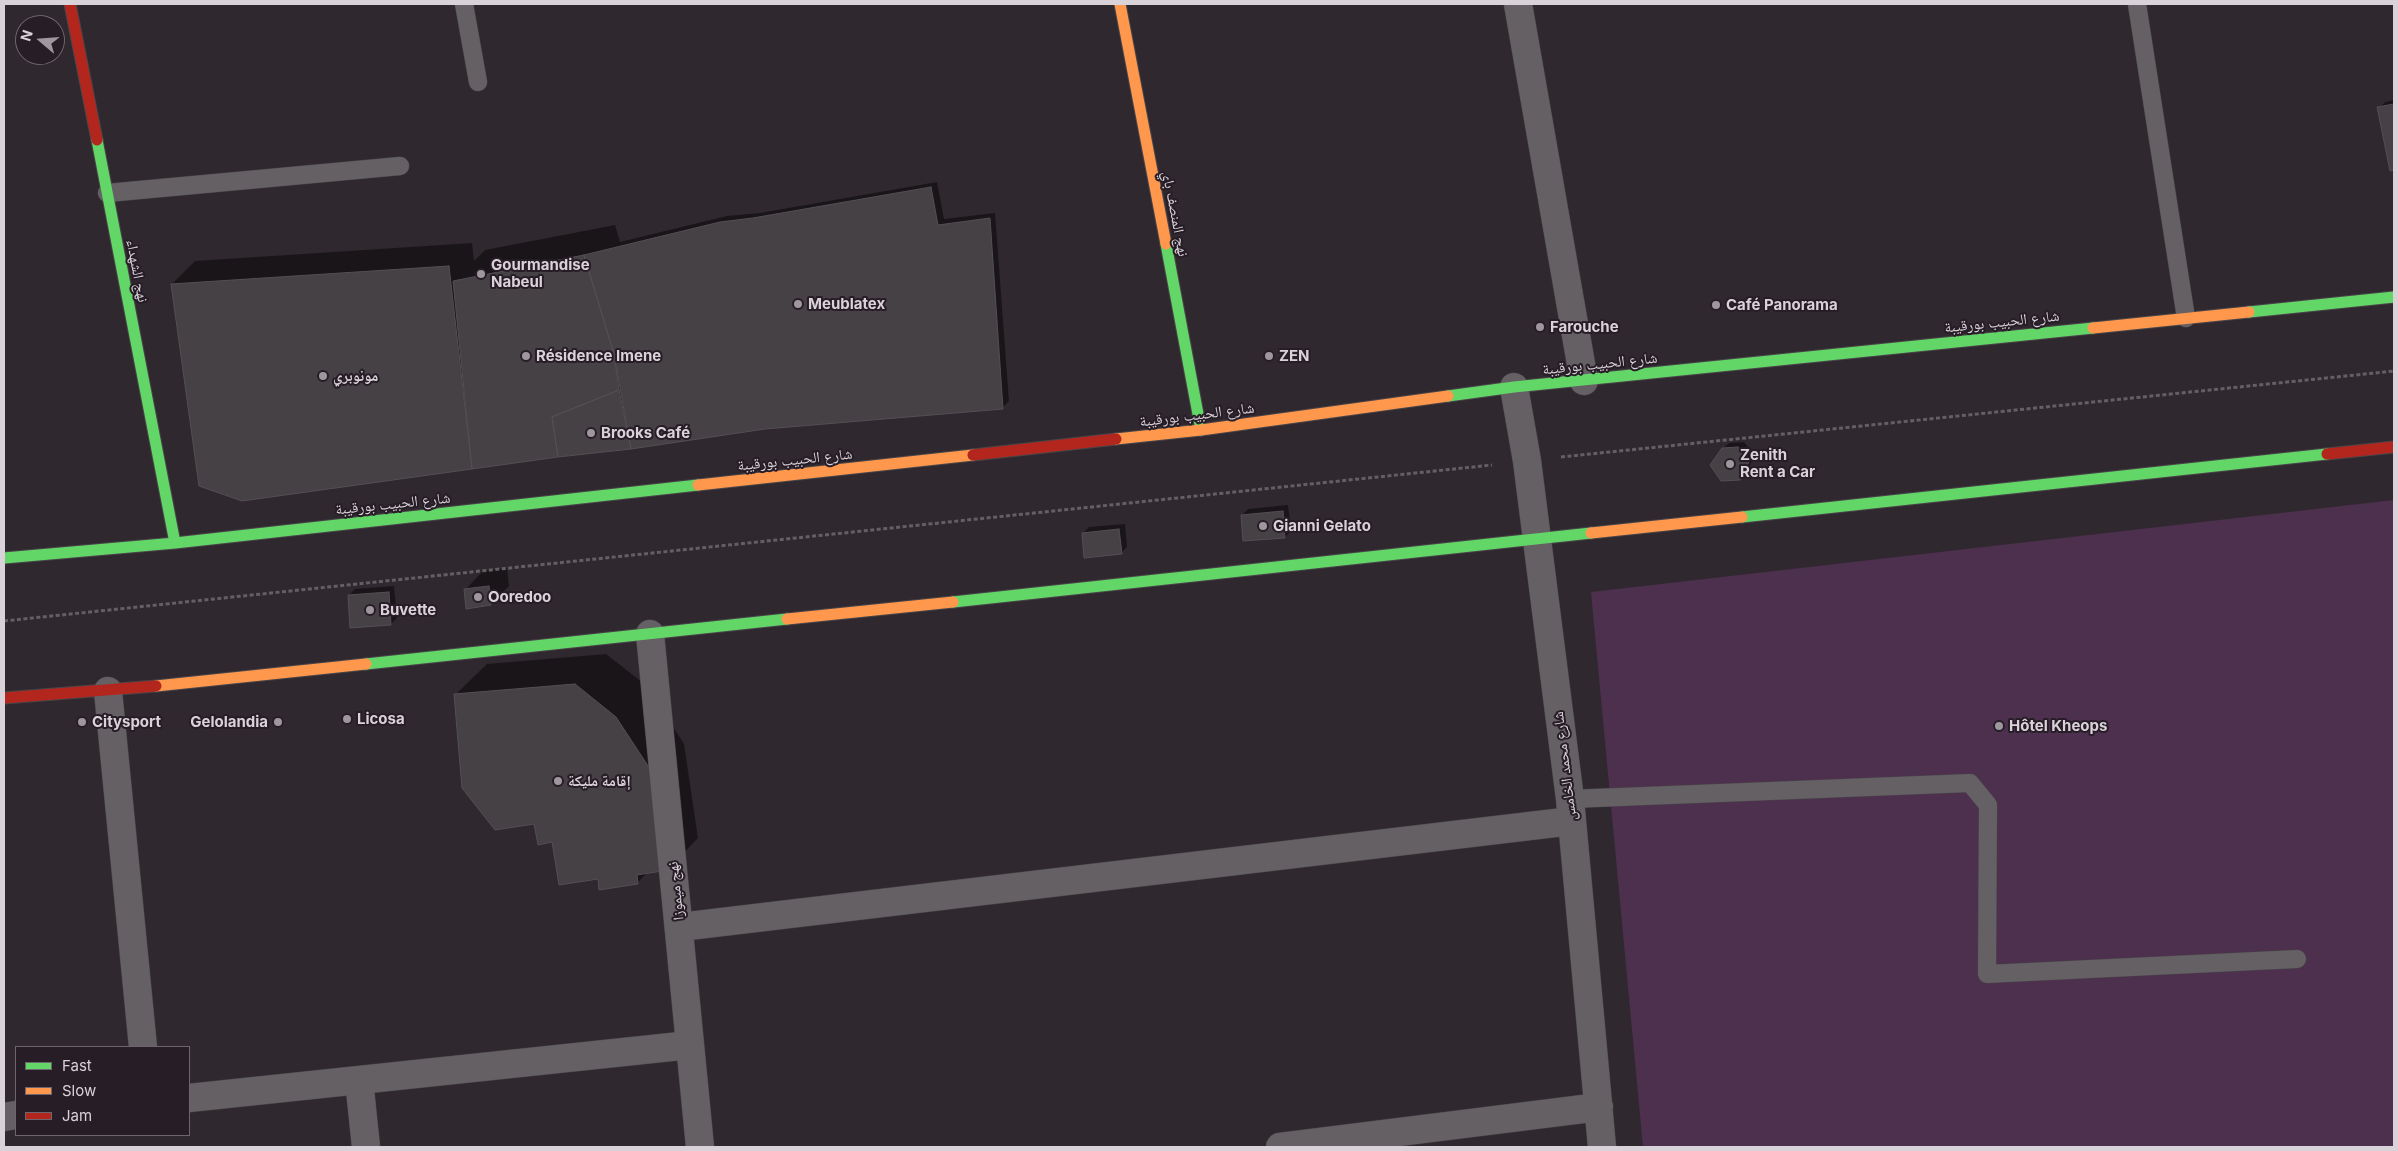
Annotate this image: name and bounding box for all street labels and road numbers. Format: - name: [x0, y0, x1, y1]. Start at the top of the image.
- street label: نهج المنصف باي: [1158, 170, 1192, 258]
- street label: نهج الشهداء: [122, 238, 152, 304]
- street label: شارع الحبيب بورقيبة: [1944, 307, 2060, 337]
- street label: شارع الحبيب بورقيبة: [1542, 349, 1658, 379]
- street label: شارع الحبيب بورقيبة: [1139, 399, 1255, 431]
- street label: شارع الحبيب بورقيبة: [737, 445, 853, 475]
- street label: شارع الحبيب بورقيبة: [335, 489, 451, 519]
- street label: شارع محمد الخامس: [1549, 710, 1581, 822]
- street label: نهج ميموزا: [664, 861, 688, 921]

